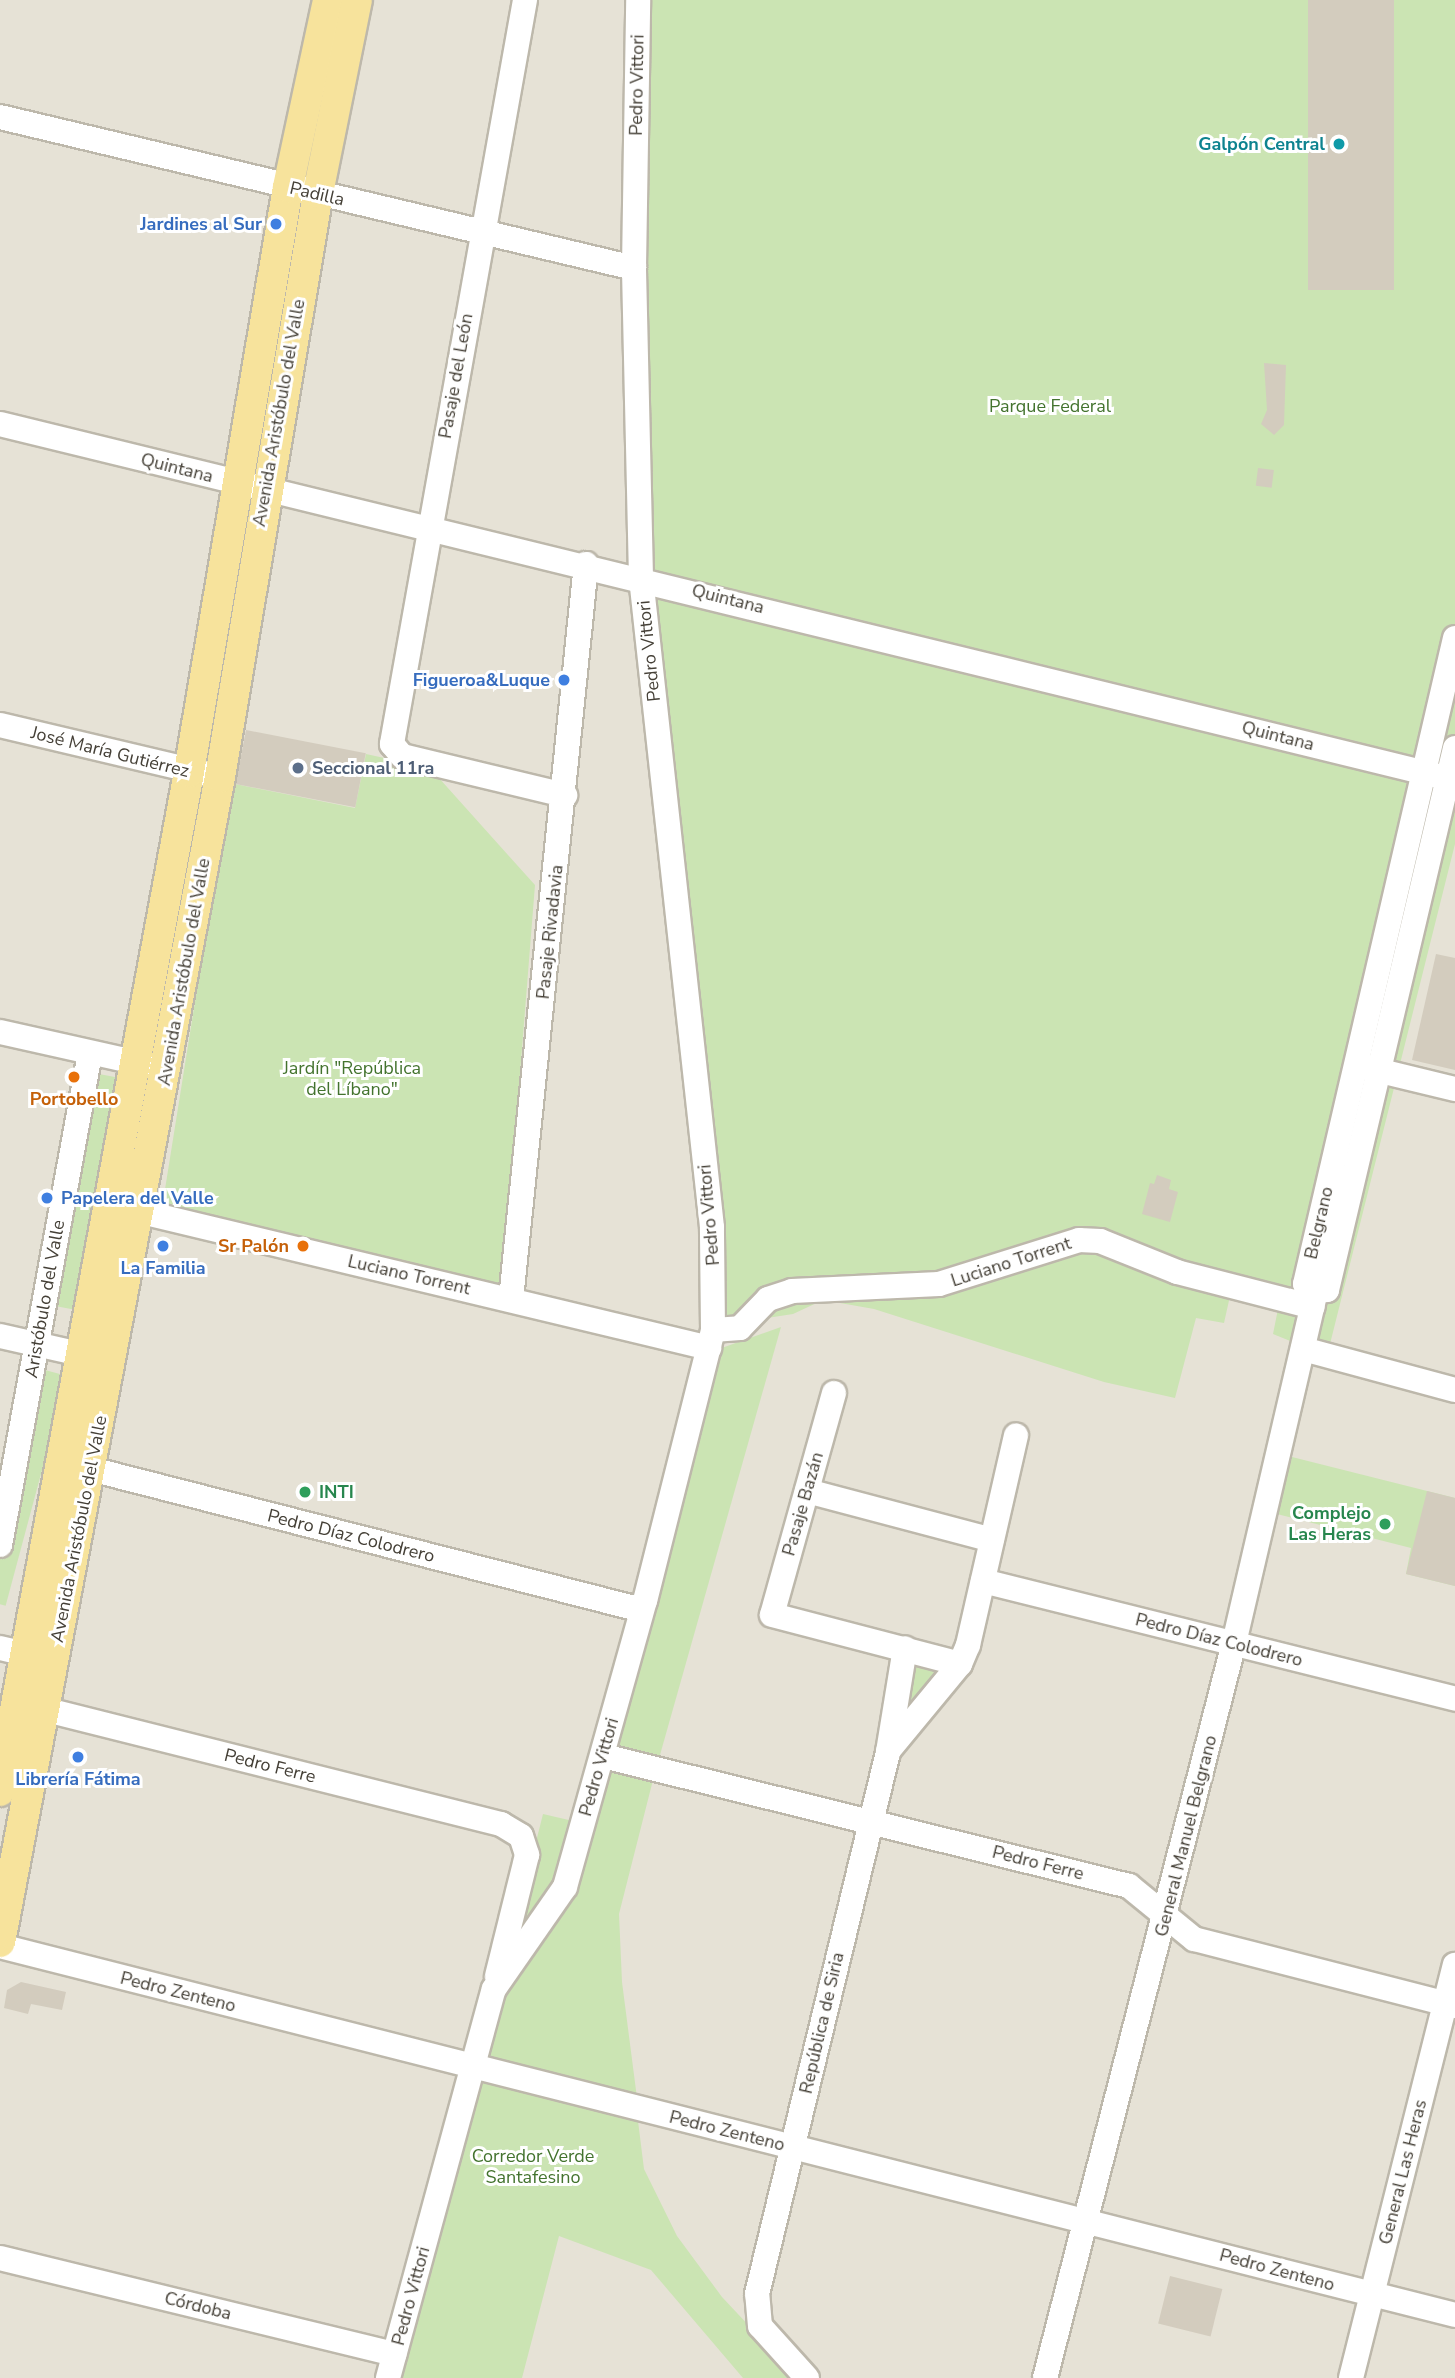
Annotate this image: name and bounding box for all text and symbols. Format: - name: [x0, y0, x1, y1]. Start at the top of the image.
- street label: Pedro Vittori: [625, 34, 649, 136]
- place label: Galpón Central: [1198, 133, 1325, 155]
- marker: Galpón Central: [1331, 136, 1347, 152]
- street label: Padilla: [288, 177, 346, 211]
- place label: Jardines al Sur: [140, 213, 262, 235]
- marker: Jardines al Sur: [268, 216, 284, 232]
- street label: Avenida Aristóbulo del Valle: [248, 298, 310, 528]
- street label: Pasaje del León: [434, 312, 478, 440]
- park label: Parque Federal: [989, 395, 1111, 417]
- street label: Quintana: [139, 449, 215, 487]
- street label: Quintana: [690, 580, 766, 618]
- street label: Pedro Vittori: [633, 599, 665, 703]
- place label: Figueroa&Luque: [413, 669, 550, 691]
- marker: Figueroa&Luque: [556, 672, 572, 688]
- street label: Quintana: [1240, 717, 1316, 755]
- street label: José María Gutiérrez: [29, 722, 191, 782]
- place label: Seccional 11ra: [312, 757, 434, 779]
- marker: Seccional 11ra: [290, 760, 306, 776]
- street label: Avenida Aristóbulo del Valle: [153, 857, 215, 1087]
- street label: Pasaje Rivadavia: [532, 864, 568, 1000]
- park label: Jardín "República del Líbano": [283, 1058, 421, 1100]
- marker: Portobello: [66, 1069, 82, 1085]
- place label: Portobello: [30, 1088, 118, 1110]
- street label: Pedro Vittori: [694, 1164, 724, 1266]
- street label: Belgrano: [1300, 1185, 1338, 1261]
- place label: Papelera del Valle: [61, 1187, 214, 1209]
- marker: Papelera del Valle: [39, 1190, 55, 1206]
- street label: Aristóbulo del Valle: [20, 1218, 70, 1380]
- street label: Luciano Torrent: [948, 1232, 1074, 1292]
- place label: Sr Palón: [218, 1235, 289, 1257]
- marker: La Familia: [155, 1238, 171, 1254]
- marker: Sr Palón: [295, 1238, 311, 1254]
- street label: Luciano Torrent: [346, 1250, 472, 1300]
- place label: La Familia: [121, 1257, 205, 1279]
- street label: Avenida Aristóbulo del Valle: [46, 1414, 112, 1644]
- street label: Pasaje Bazán: [778, 1450, 828, 1558]
- place label: INTI: [319, 1481, 354, 1503]
- marker: INTI: [297, 1484, 313, 1500]
- place label: Complejo Las Heras: [1288, 1503, 1371, 1546]
- street label: Pedro Díaz Colodrero: [265, 1505, 437, 1567]
- marker: Complejo Las Heras: [1377, 1516, 1393, 1532]
- street label: Pedro Díaz Colodrero: [1133, 1609, 1305, 1671]
- street label: Pedro Vittori: [575, 1715, 623, 1819]
- street label: General Manuel Belgrano: [1151, 1733, 1221, 1939]
- street label: Pedro Ferre: [222, 1744, 318, 1788]
- marker: Librería Fátima: [70, 1749, 86, 1765]
- place label: Librería Fátima: [15, 1768, 141, 1790]
- street label: Pedro Ferre: [990, 1841, 1086, 1885]
- street label: República de Siria: [795, 1950, 849, 2096]
- street label: Pedro Zenteno: [118, 1967, 238, 2017]
- street label: General Las Heras: [1375, 2097, 1431, 2247]
- street label: Pedro Zenteno: [667, 2106, 787, 2156]
- park label: Corredor Verde Santafesino: [472, 2146, 594, 2188]
- street label: Pedro Vittori: [387, 2244, 435, 2348]
- street label: Pedro Zenteno: [1217, 2244, 1337, 2296]
- street label: Córdoba: [162, 2287, 234, 2325]

